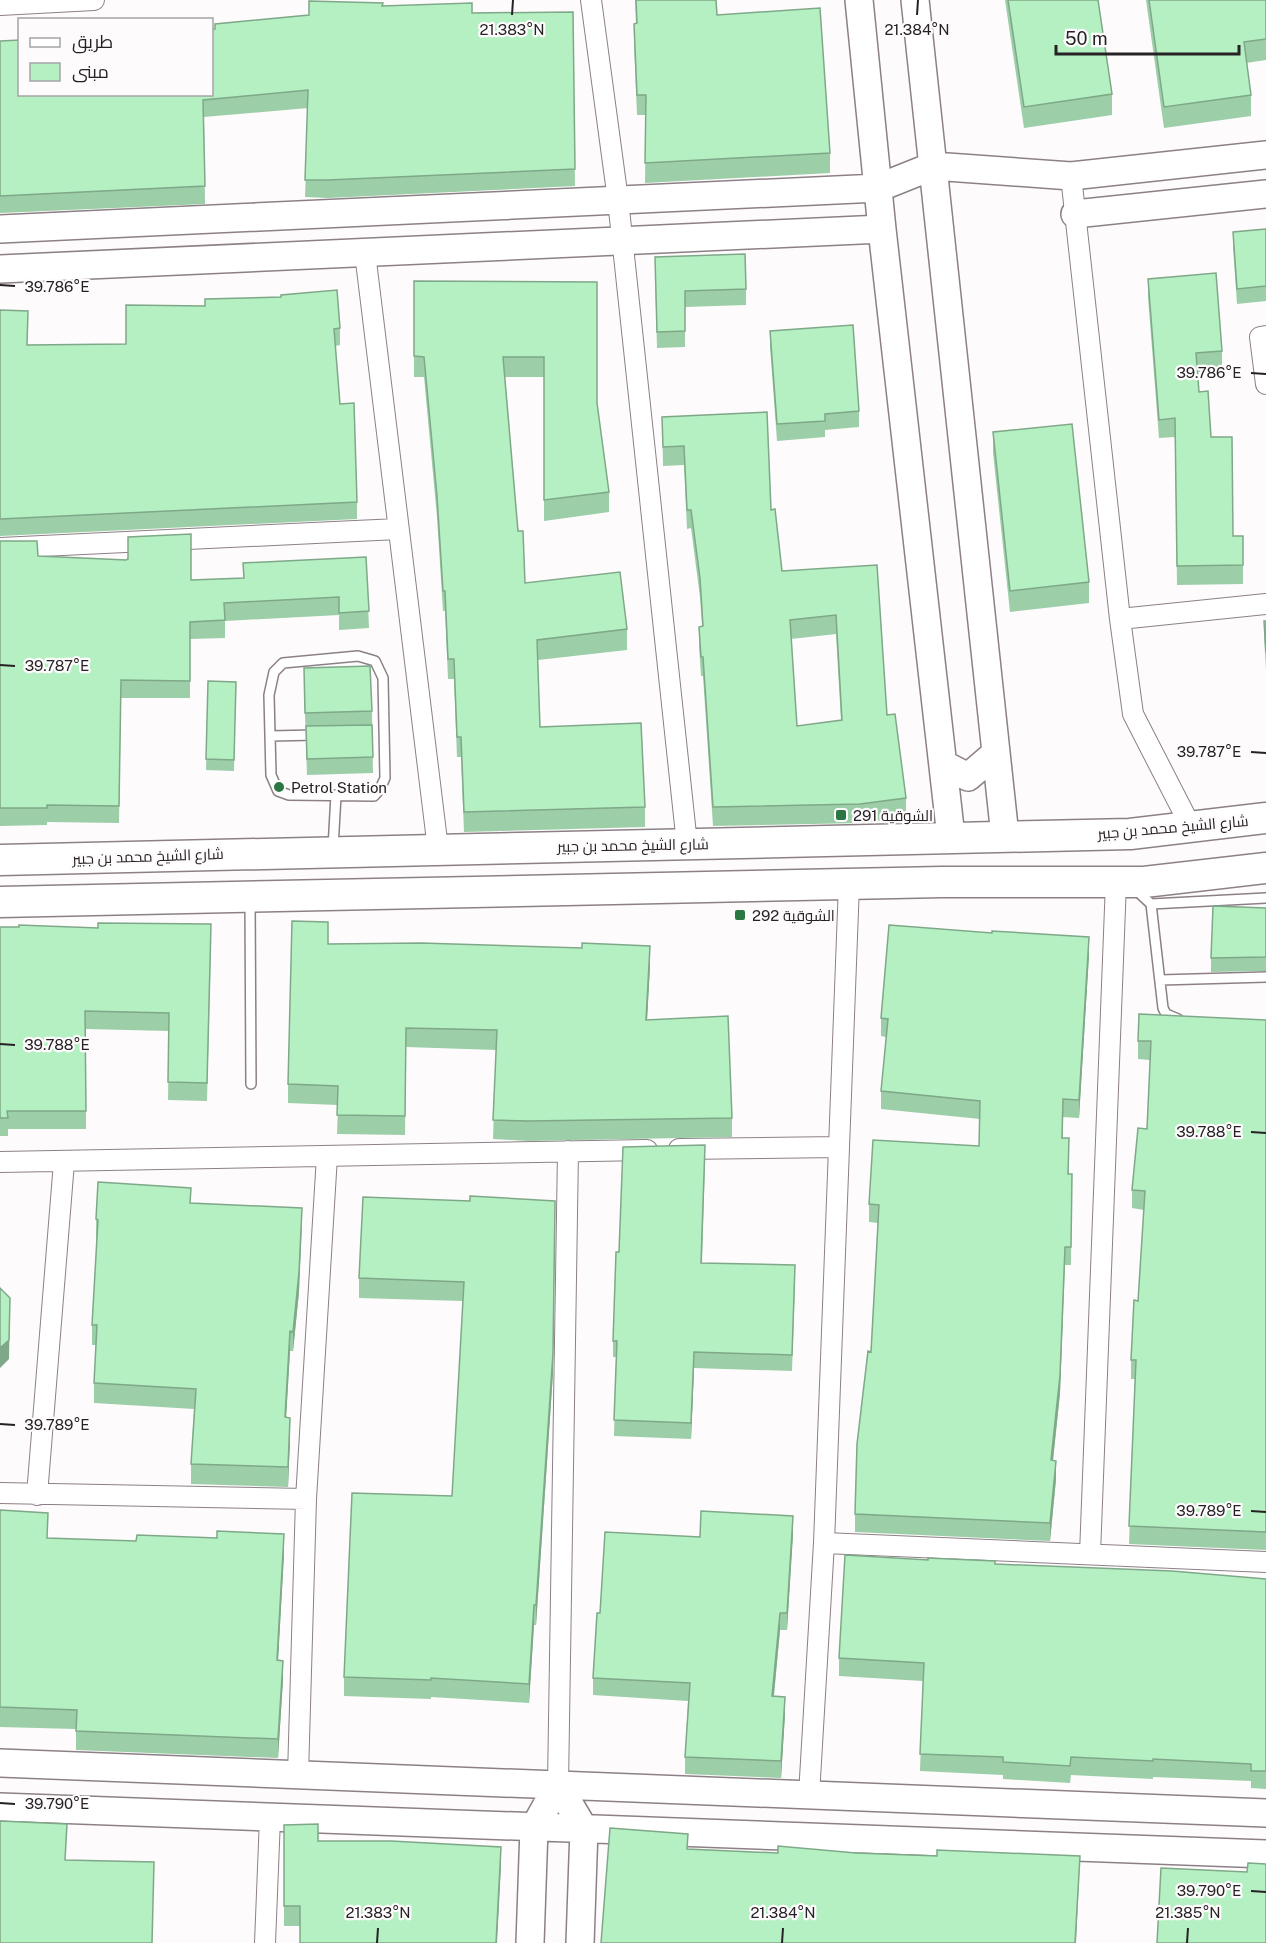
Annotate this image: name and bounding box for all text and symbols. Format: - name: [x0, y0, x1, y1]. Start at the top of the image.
- legend: [18, 18, 213, 96]
- scale bar: [1056, 18, 1239, 56]
- text: 21.383°N: [479, 21, 545, 38]
- text: 21.384°N: [884, 21, 950, 38]
- text: 50 m: [1065, 28, 1108, 49]
- text: طريق: [72, 31, 113, 54]
- text: مبنى: [72, 61, 109, 83]
- text: 39.786°E: [24, 278, 90, 295]
- text: 39.786°E: [1176, 364, 1242, 381]
- text: 39.787°E: [25, 657, 89, 674]
- text: 39.787°E: [1177, 743, 1241, 760]
- place label: Petrol Station: [291, 779, 387, 796]
- marker: Petrol Station: [272, 780, 286, 794]
- place label: الشوقية 291: [853, 807, 933, 825]
- marker: الشوقية 291: [834, 808, 848, 822]
- street label: شارع الشيخ محمد بن جبير: [1096, 812, 1249, 845]
- street label: شارع الشيخ محمد بن جبير: [556, 835, 709, 858]
- street label: شارع الشيخ محمد بن جبير: [71, 845, 224, 870]
- place label: الشوقية 292: [752, 907, 835, 925]
- marker: الشوقية 292: [733, 908, 747, 922]
- text: 39.788°E: [24, 1036, 90, 1053]
- text: 39.788°E: [1176, 1123, 1242, 1140]
- text: 39.789°E: [24, 1416, 90, 1433]
- text: 39.789°E: [1176, 1502, 1242, 1519]
- text: 39.790°E: [25, 1795, 89, 1812]
- text: 39.790°E: [1177, 1882, 1241, 1899]
- text: 21.383°N: [345, 1904, 411, 1921]
- text: 21.384°N: [750, 1904, 816, 1921]
- text: 21.385°N: [1155, 1904, 1221, 1921]

